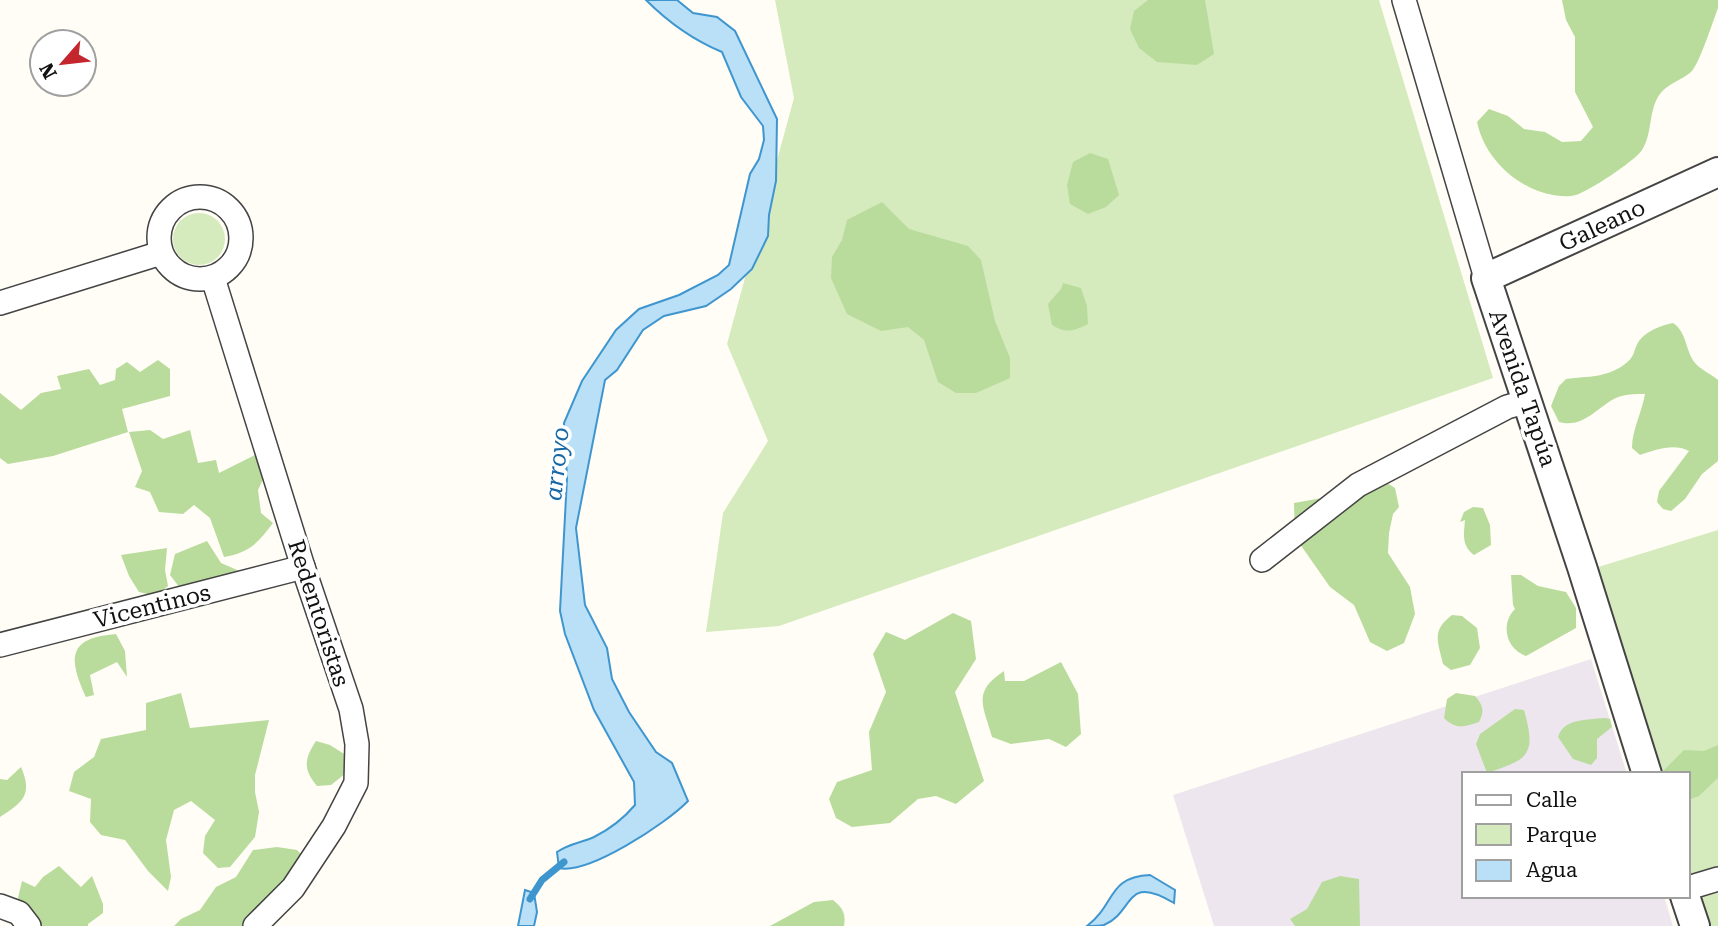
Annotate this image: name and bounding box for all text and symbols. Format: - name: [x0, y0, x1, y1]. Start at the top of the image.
- north arrow: [28, 28, 98, 98]
- text: N: [35, 59, 62, 83]
- street label: Galeano: [1555, 194, 1649, 257]
- street label: Avenida Tapúa: [1483, 306, 1562, 471]
- water label: arroyo: [539, 426, 575, 502]
- street label: Redentoristas: [282, 536, 355, 690]
- street label: Vicentinos: [91, 579, 213, 634]
- legend: [1462, 772, 1690, 898]
- text: Calle: [1526, 788, 1577, 812]
- text: Parque: [1526, 823, 1597, 847]
- text: Agua: [1526, 858, 1578, 882]

